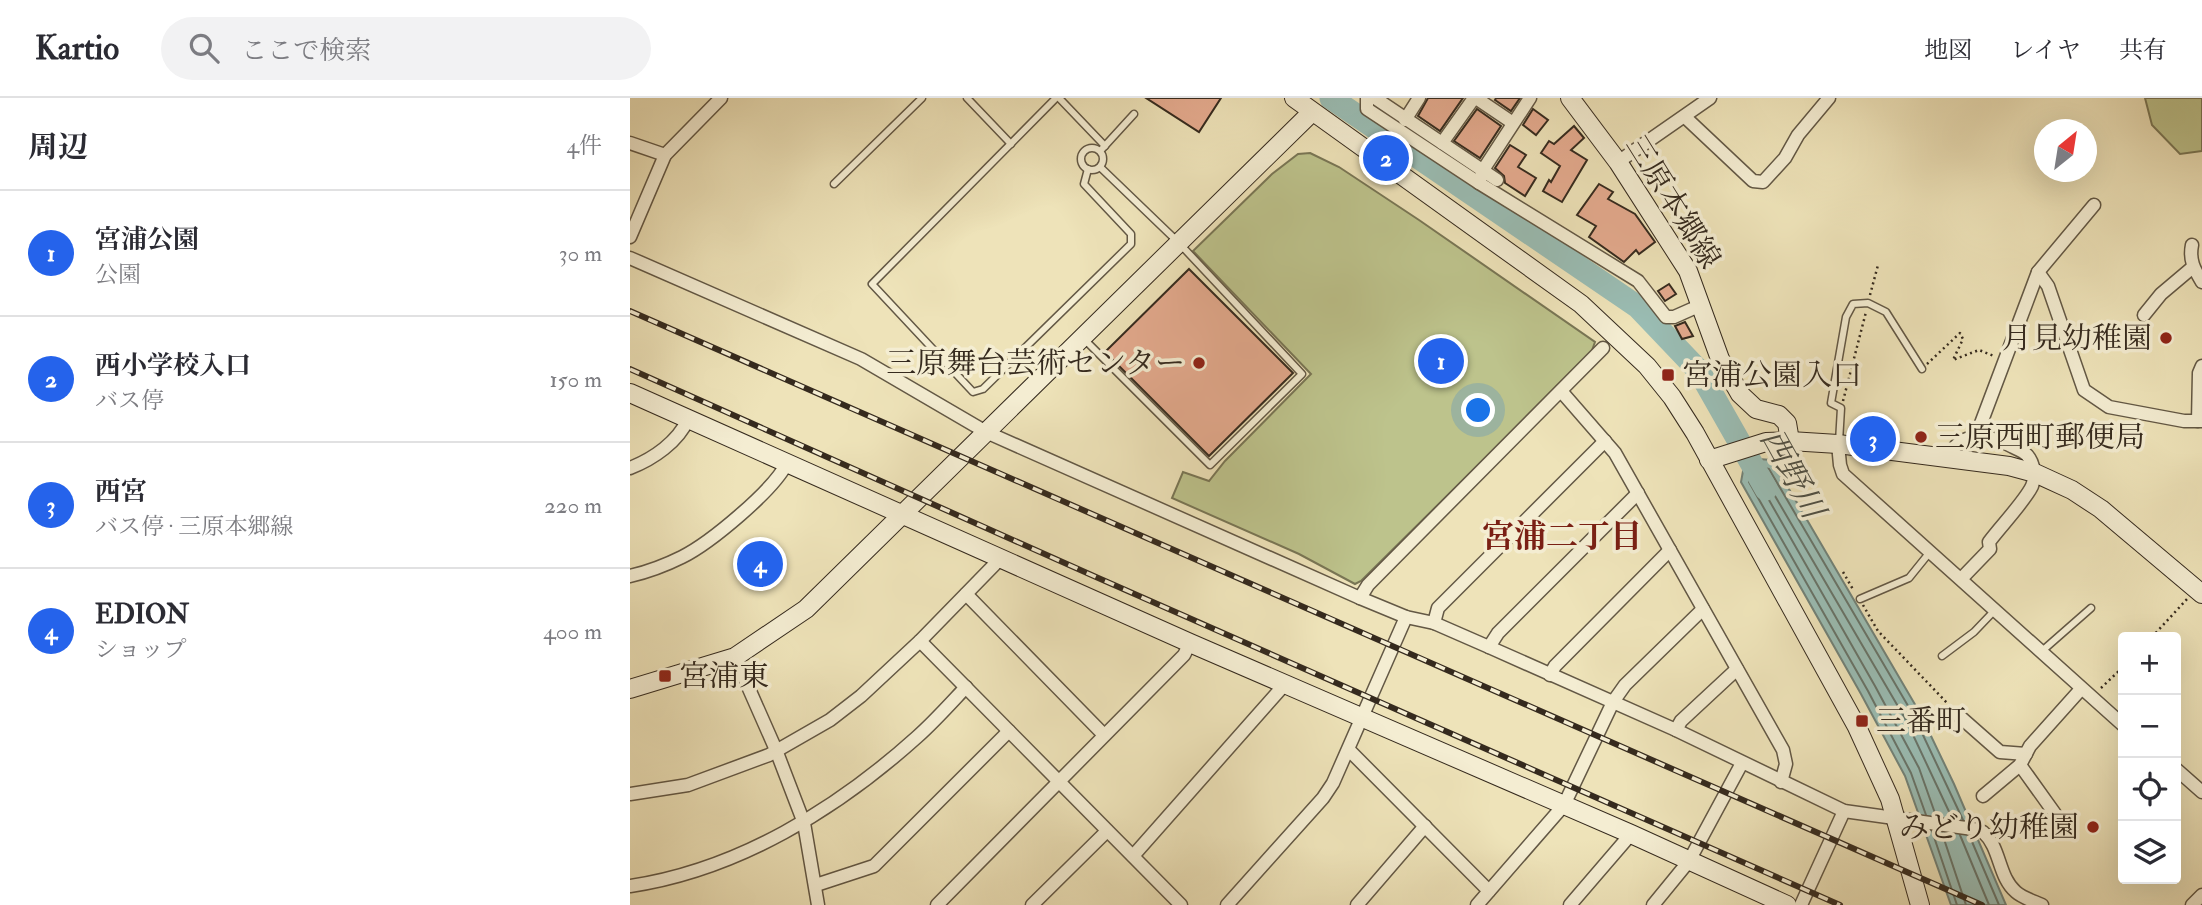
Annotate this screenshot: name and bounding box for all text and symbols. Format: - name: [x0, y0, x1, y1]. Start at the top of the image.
- search box: [161, 17, 651, 80]
- text: Kartio: [35, 28, 119, 69]
- icon: search: [185, 29, 223, 67]
- text: ここで検索: [241, 35, 371, 67]
- text: 地図: [1924, 35, 1972, 66]
- text: レイヤ: [2010, 35, 2081, 66]
- text: 共有: [2119, 35, 2167, 66]
- north arrow: [2034, 119, 2097, 182]
- text: 周辺: [28, 129, 88, 166]
- street label: 三原本郷線: [1618, 129, 1728, 275]
- text: 4件: [567, 131, 602, 160]
- pin: 2: [1363, 132, 1409, 184]
- text: 宮浦公園: [95, 224, 199, 256]
- text: 1: [47, 239, 55, 268]
- text: 30 m: [559, 239, 602, 268]
- text: 公園: [95, 260, 141, 289]
- place label: 月見幼稚園: [2002, 320, 2152, 357]
- marker: 月見幼稚園: [2158, 330, 2174, 346]
- pin: 1: [1418, 335, 1464, 387]
- place label: 三原舞台芸術センター: [886, 345, 1185, 382]
- text: 西小学校入口: [95, 350, 251, 382]
- marker: 三原舞台芸術センター: [1191, 355, 1207, 371]
- place label: 宮浦公園入口: [1682, 357, 1862, 394]
- text: 2: [45, 365, 57, 394]
- text: 150 m: [549, 365, 602, 394]
- marker: 宮浦公園入口: [1660, 367, 1676, 383]
- text: バス停: [95, 386, 164, 415]
- your location: [1461, 393, 1495, 427]
- pin: 3: [1850, 413, 1896, 465]
- place label: 三原西町郵便局: [1935, 419, 2145, 456]
- water label: 西野川: [1751, 422, 1834, 528]
- marker: 三原西町郵便局: [1913, 429, 1929, 445]
- text: 西宮: [95, 476, 147, 508]
- text: 3: [47, 491, 55, 520]
- text: 220 m: [544, 491, 602, 520]
- text: バス停 · 三原本郷線: [95, 512, 293, 541]
- district label: 宮浦二丁目: [1482, 517, 1642, 557]
- pin: 4: [737, 538, 783, 590]
- text: EDION: [95, 599, 189, 631]
- text: 4: [45, 617, 57, 646]
- text: 400 m: [543, 617, 602, 646]
- map controls: [2118, 632, 2181, 884]
- button: +: [2118, 632, 2181, 695]
- text: ショップ: [95, 635, 187, 664]
- place label: 宮浦東: [679, 658, 769, 695]
- marker: 宮浦東: [657, 668, 673, 684]
- button: −: [2118, 695, 2181, 758]
- place label: 三番町: [1876, 703, 1966, 740]
- marker: 三番町: [1854, 713, 1870, 729]
- button: locate: [2118, 758, 2181, 821]
- place label: みどり幼稚園: [1899, 809, 2079, 846]
- marker: みどり幼稚園: [2085, 819, 2101, 835]
- button: layers: [2118, 821, 2181, 884]

